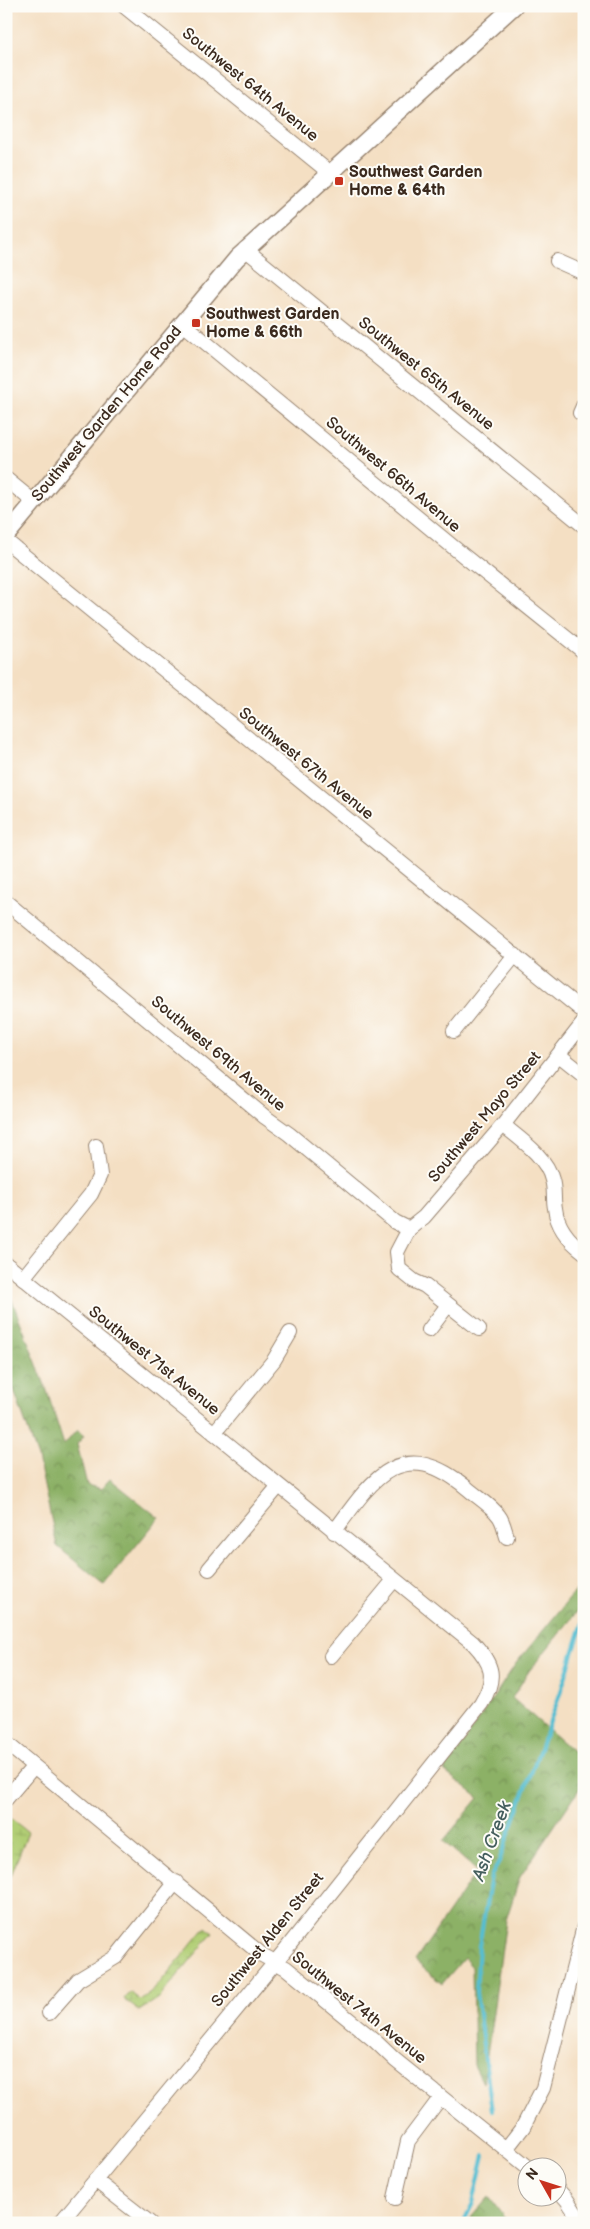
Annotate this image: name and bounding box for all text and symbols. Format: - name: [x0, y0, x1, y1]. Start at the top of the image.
- street label: Southwest 64th Avenue: [178, 24, 322, 146]
- place label: Southwest Garden Home & 64th: [349, 163, 482, 200]
- marker: Southwest Garden Home & 64th: [333, 175, 345, 187]
- place label: Southwest Garden Home & 66th: [206, 305, 339, 342]
- street label: Southwest 65th Avenue: [354, 313, 498, 435]
- marker: Southwest Garden Home & 66th: [190, 317, 202, 329]
- street label: Southwest Garden Home Road: [28, 322, 186, 506]
- street label: Southwest 66th Avenue: [322, 413, 465, 537]
- street label: Southwest 67th Avenue: [235, 704, 378, 825]
- street label: Southwest 69th Avenue: [147, 992, 289, 1116]
- street label: Southwest Mayo Street: [425, 1048, 545, 1186]
- street label: Southwest 71st Avenue: [85, 1302, 224, 1420]
- water label: Ash Creek: [468, 1797, 516, 1884]
- street label: Southwest Alden Street: [208, 1869, 328, 2011]
- street label: Southwest 74th Avenue: [288, 1948, 430, 2068]
- north arrow: [518, 2156, 568, 2206]
- text: N: [522, 2165, 542, 2184]

